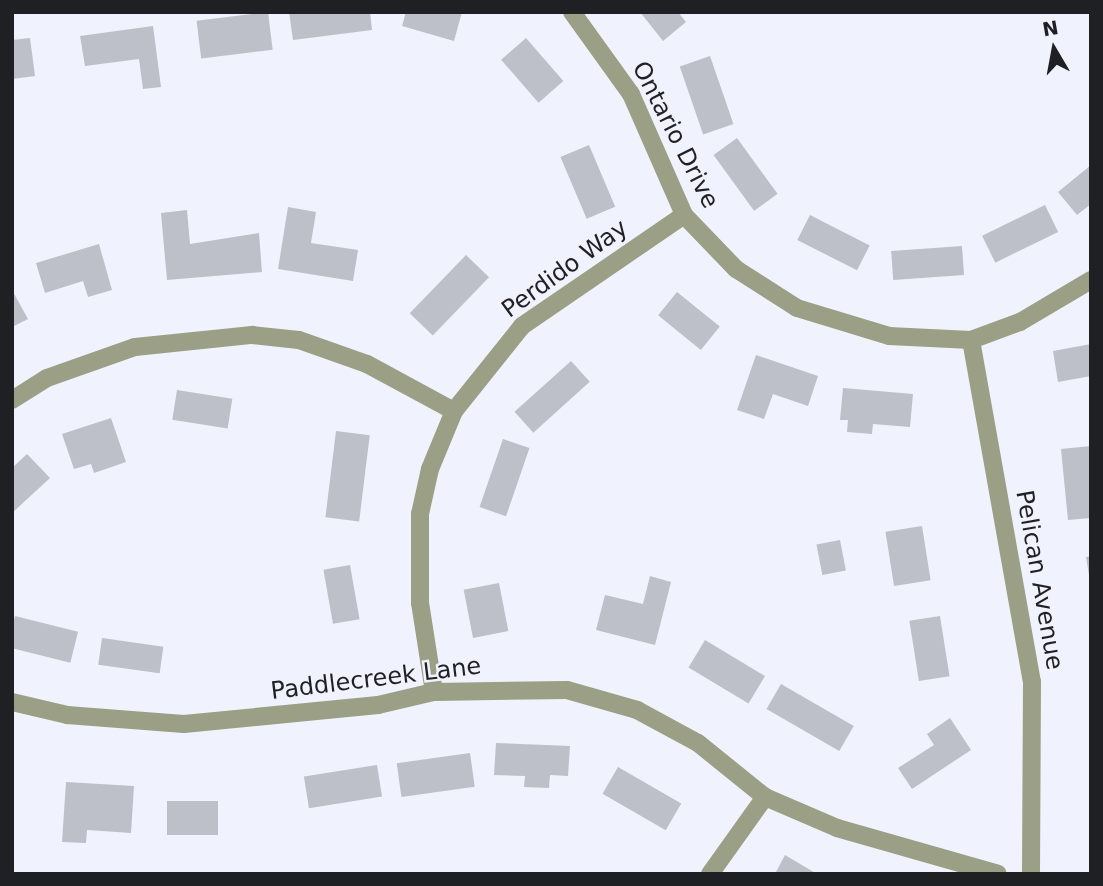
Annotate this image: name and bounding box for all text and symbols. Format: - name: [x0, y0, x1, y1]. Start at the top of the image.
- north arrow: [1019, 14, 1089, 84]
- text: N: [1041, 16, 1060, 41]
- street label: Ontario Drive: [626, 57, 724, 213]
- street label: Perdido Way: [497, 214, 633, 324]
- street label: Pelican Avenue: [1009, 488, 1069, 672]
- street label: Paddlecreek Lane: [269, 652, 483, 706]

